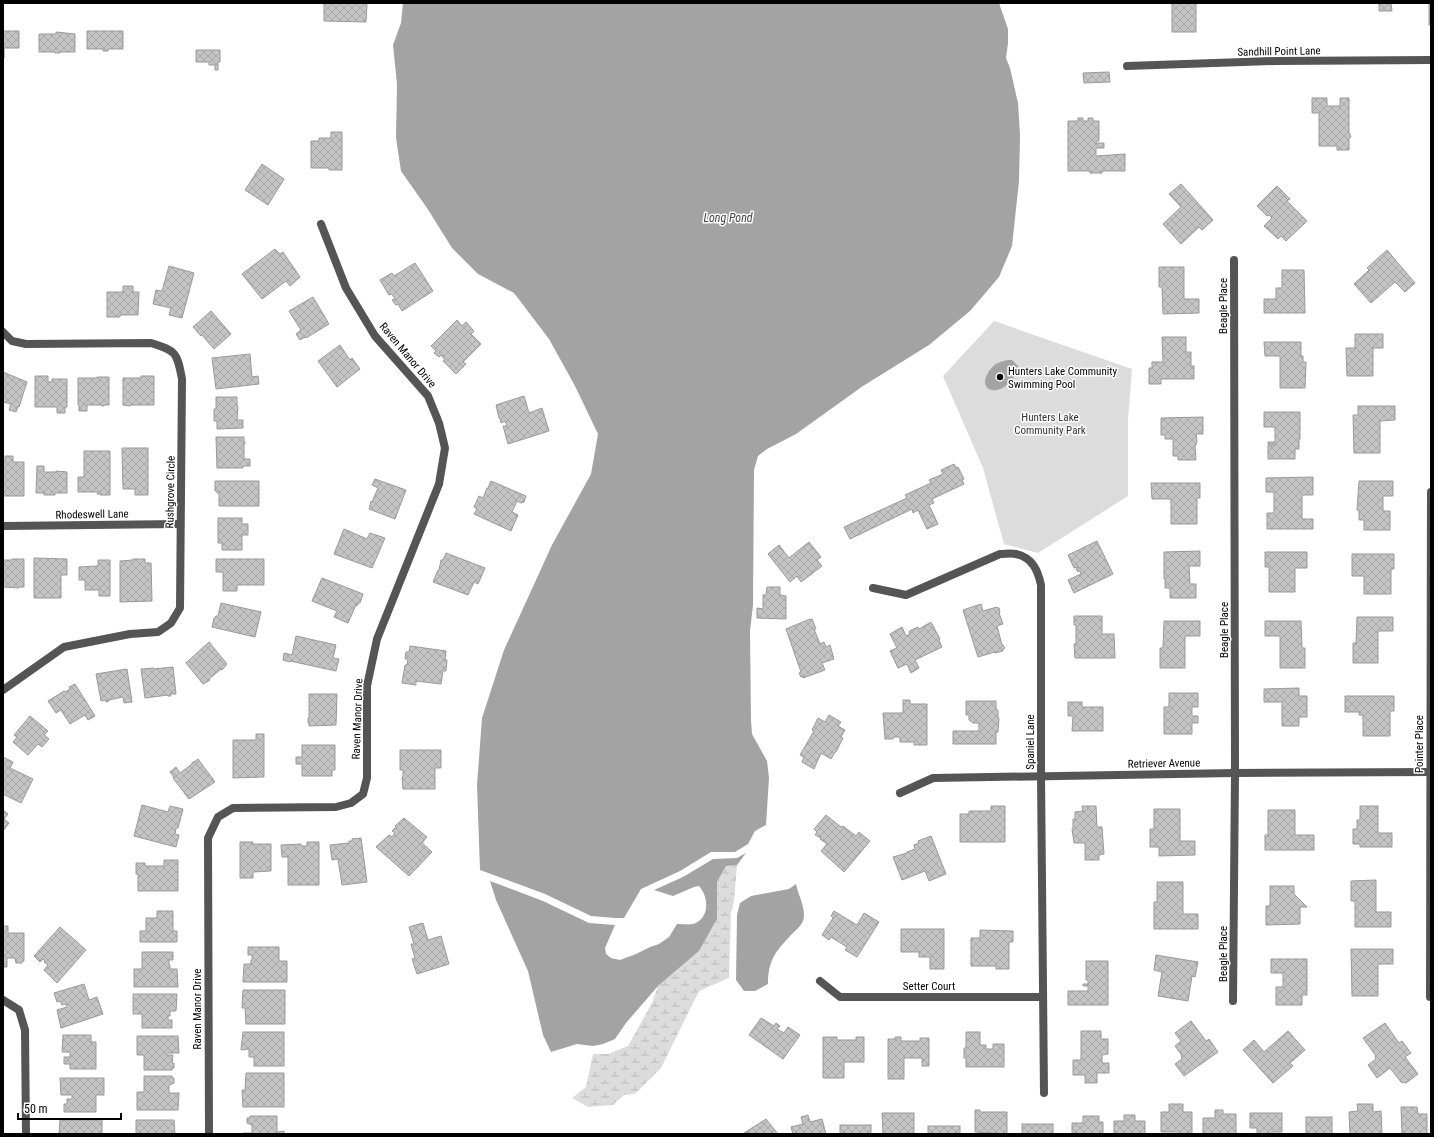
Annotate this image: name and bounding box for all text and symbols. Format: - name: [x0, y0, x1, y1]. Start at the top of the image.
- street label: Sandhill Point Lane: [1237, 44, 1321, 59]
- water label: Long Pond: [703, 211, 753, 225]
- street label: Beagle Place: [1217, 278, 1230, 334]
- street label: Raven Manor Drive: [377, 320, 439, 390]
- place label: Hunters Lake Community Swimming Pool: [1008, 365, 1118, 391]
- marker: Hunters Lake Community Swimming Pool: [995, 372, 1005, 382]
- park label: Hunters Lake Community Park: [1014, 411, 1086, 437]
- street label: Rushgrove Circle: [163, 456, 178, 528]
- street label: Rhodeswell Lane: [55, 507, 129, 522]
- street label: Beagle Place: [1218, 602, 1231, 658]
- street label: Raven Manor Drive: [350, 678, 365, 760]
- street label: Spaniel Lane: [1024, 714, 1037, 770]
- street label: Pointer Place: [1413, 715, 1426, 773]
- street label: Retriever Avenue: [1128, 756, 1200, 771]
- street label: Beagle Place: [1217, 926, 1230, 982]
- street label: Raven Manor Drive: [191, 969, 204, 1049]
- street label: Setter Court: [903, 980, 955, 993]
- scale bar: [18, 1095, 121, 1121]
- text: 50 m: [24, 1102, 48, 1116]

